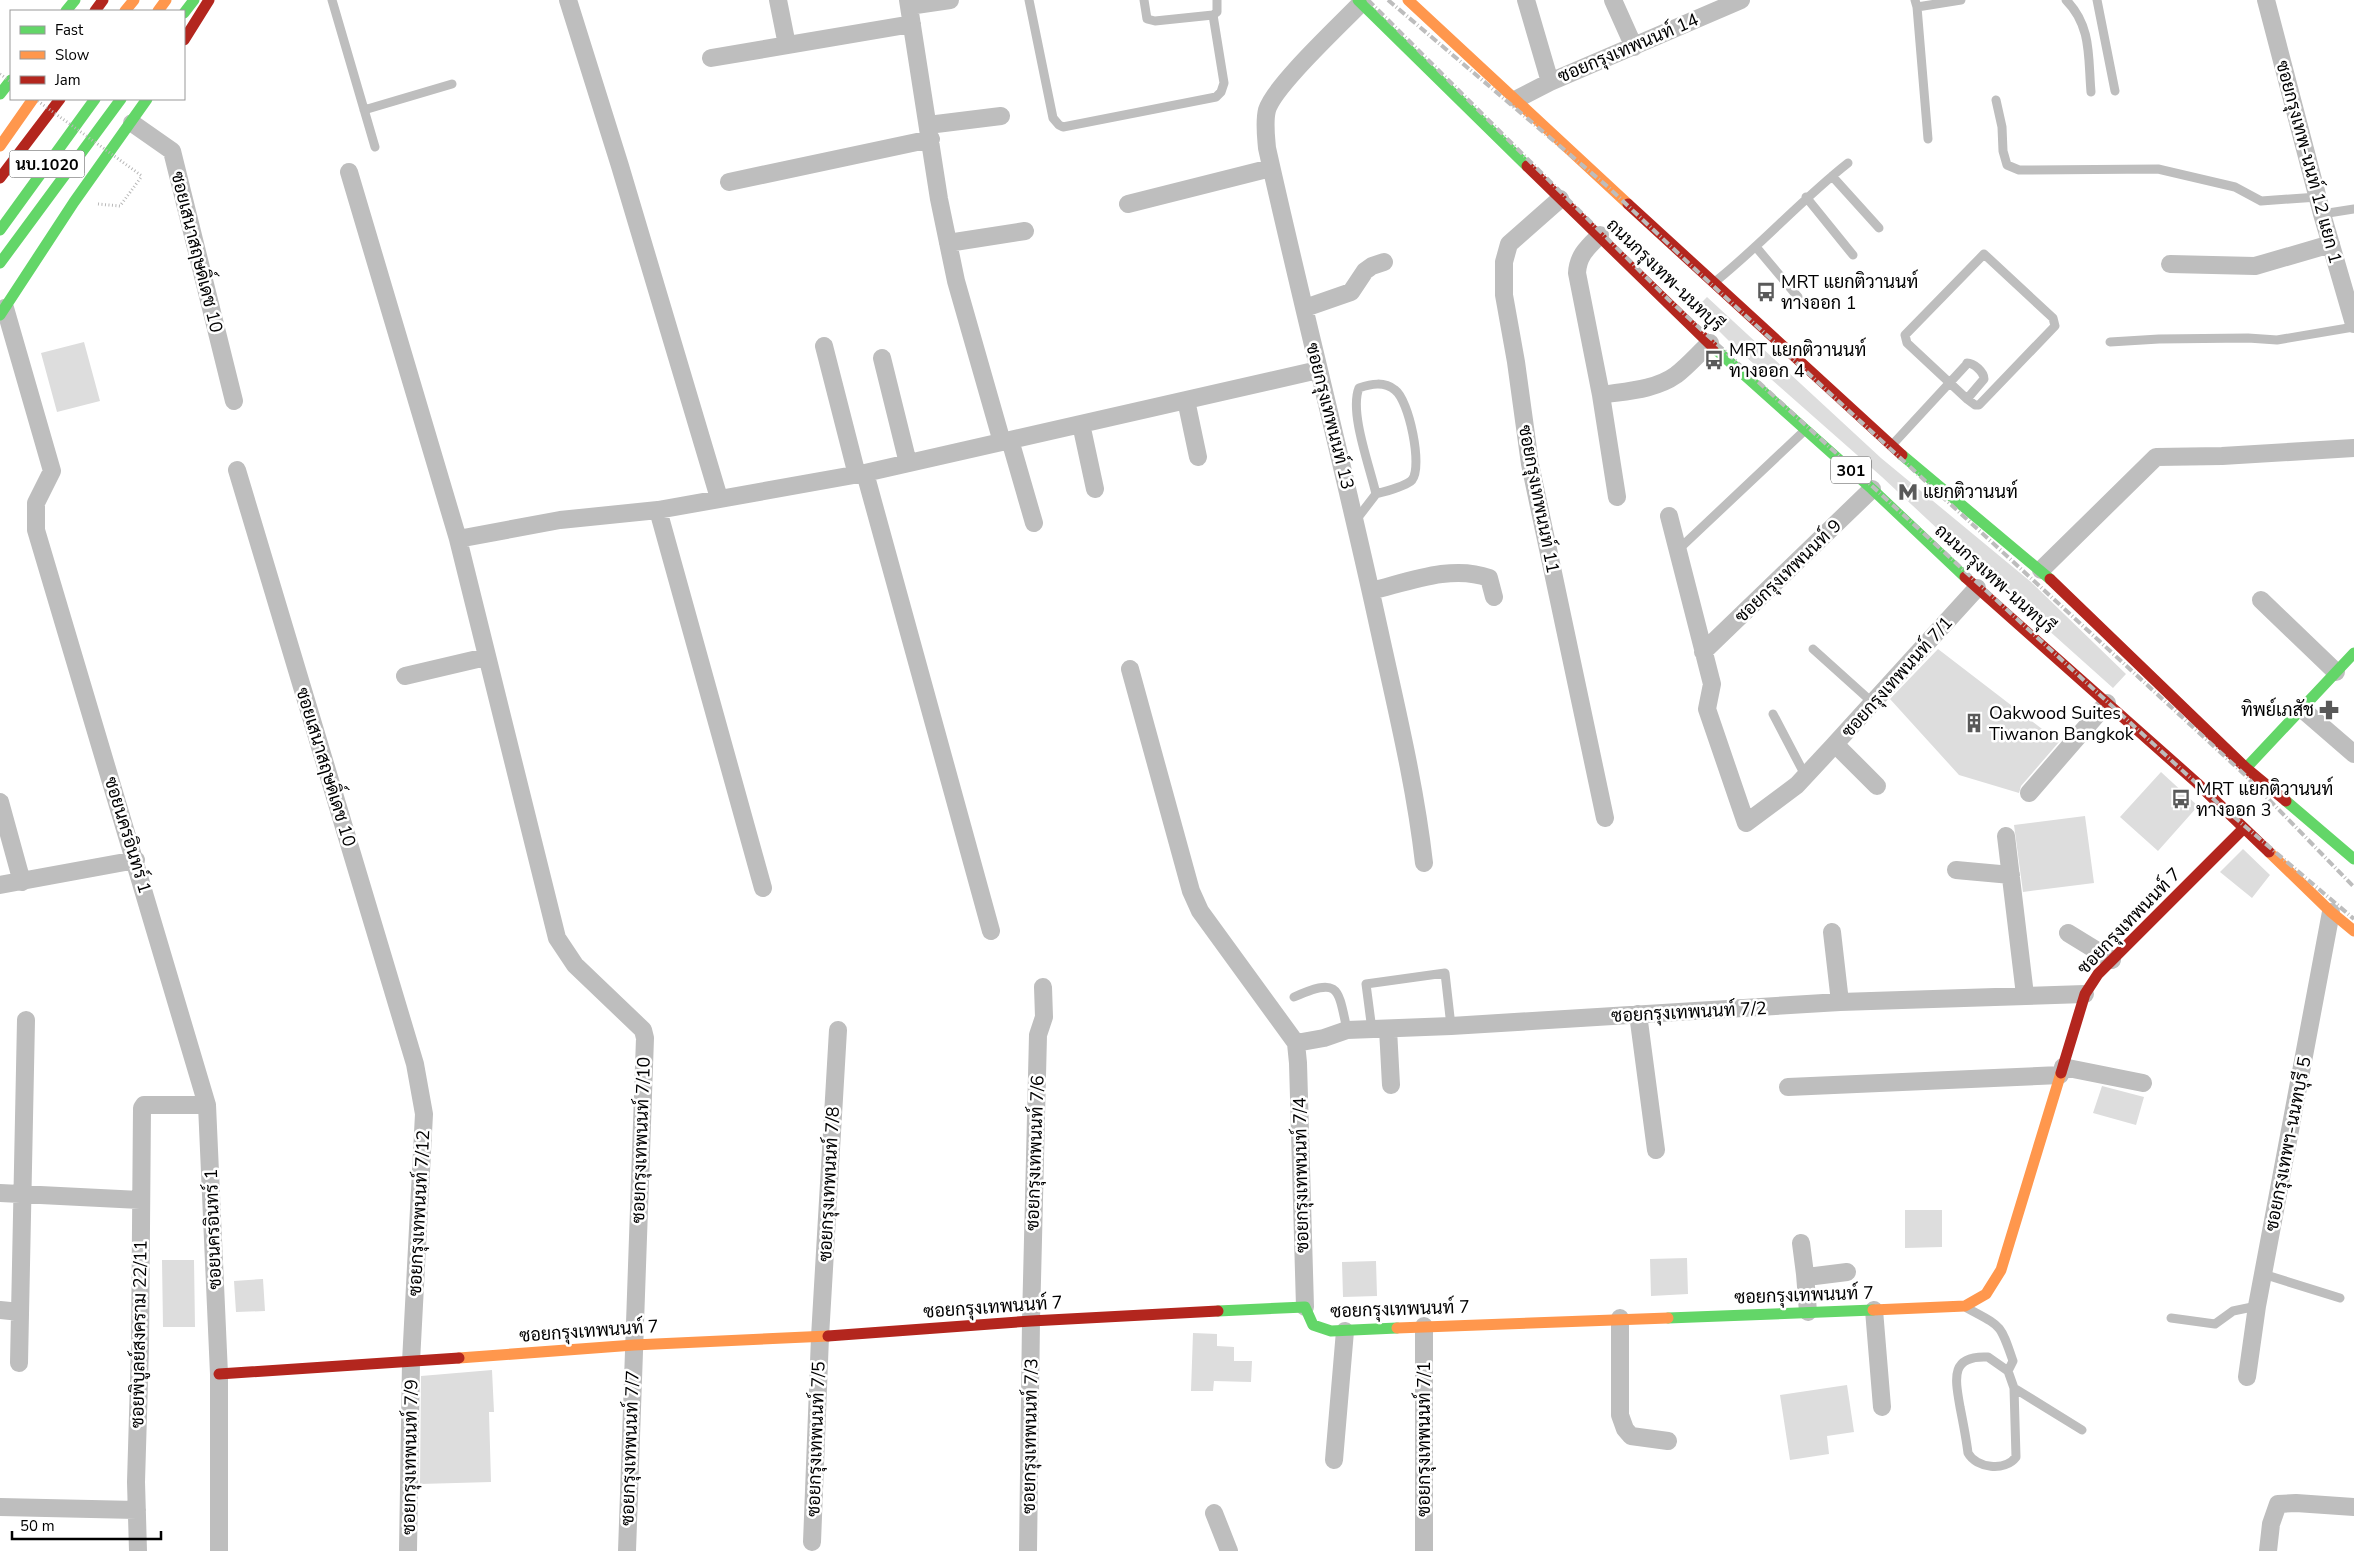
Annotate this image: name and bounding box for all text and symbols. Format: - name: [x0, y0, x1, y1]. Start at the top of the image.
- street label: ซอยกรุงเทพนนท์ 14: [1554, 7, 1702, 88]
- legend: [10, 10, 185, 100]
- text: Fast: [55, 20, 84, 40]
- text: Slow: [55, 45, 90, 65]
- street label: ซอยกรุงเทพ-นนท์ 12 แยก 1: [2270, 58, 2349, 266]
- text: Jam: [54, 70, 81, 90]
- road number: นบ.1020: [10, 150, 84, 178]
- street label: ซอยเสนาสฤษดิ์เดช 10: [165, 168, 233, 335]
- street label: ถนนกรุงเทพ-นนทบุรี: [1601, 212, 1730, 337]
- place label: MRT แยกติวานนท์ ทางออก 1: [1781, 269, 1918, 315]
- bus stop icon: MRT แยกติวานนท์ ทางออก 1: [1755, 281, 1777, 303]
- place label: MRT แยกติวานนท์ ทางออก 4: [1729, 337, 1866, 383]
- street label: ซอยกรุงเทพนนท์ 13: [1300, 340, 1361, 492]
- bus stop icon: MRT แยกติวานนท์ ทางออก 4: [1703, 349, 1725, 371]
- street label: ซอยกรุงเทพนนท์ 11: [1513, 423, 1566, 575]
- road number: 301: [1831, 456, 1871, 484]
- place label: แยกติวานนท์: [1923, 479, 2018, 504]
- metro station icon: แยกติวานนท์: [1897, 481, 1919, 503]
- street label: ซอยกรุงเทพนนท์ 9: [1729, 513, 1847, 628]
- street label: ถนนกรุงเทพ-นนทบุรี: [1930, 518, 2061, 640]
- street label: ซอยกรุงเทพนนท์ 7/1: [1835, 610, 1958, 743]
- street label: ซอยเสนาสฤษดิ์เดช 10: [290, 683, 366, 850]
- place label: ทิพย์เภสัช: [2241, 697, 2314, 722]
- pharmacy icon: ทิพย์เภสัช: [2318, 699, 2340, 721]
- place label: Oakwood Suites Tiwanon Bangkok: [1989, 701, 2135, 746]
- building icon: Oakwood Suites Tiwanon Bangkok: [1963, 712, 1985, 734]
- street label: ซอยนครอินทร์ 1: [99, 773, 158, 896]
- place label: MRT แยกติวานนท์ ทางออก 3: [2196, 776, 2333, 822]
- bus stop icon: MRT แยกติวานนท์ ทางออก 3: [2170, 788, 2192, 810]
- street label: ซอยกรุงเทพนนท์ 7: [2071, 862, 2186, 980]
- street label: ซอยกรุงเทพนนท์ 7/2: [1611, 995, 1767, 1028]
- street label: ซอยกรุงเทพฯ-นนทบุรี 5: [2258, 1054, 2317, 1233]
- street label: ซอยกรุงเทพนนท์ 7/10: [625, 1056, 656, 1224]
- street label: ซอยกรุงเทพนนท์ 7/6: [1019, 1075, 1050, 1231]
- street label: ซอยกรุงเทพนนท์ 7/4: [1287, 1097, 1314, 1253]
- street label: ซอยกรุงเทพนนท์ 7/8: [812, 1106, 845, 1262]
- street label: ซอยกรุงเทพนนท์ 7/12: [402, 1129, 435, 1297]
- street label: ซอยนครอินทร์ 1: [198, 1168, 227, 1290]
- street label: ซอยพิบูลย์สงคราม 22/11: [124, 1240, 154, 1428]
- street label: ซอยกรุงเทพนนท์ 7: [1734, 1280, 1874, 1309]
- street label: ซอยกรุงเทพนนท์ 7: [922, 1289, 1064, 1324]
- street label: ซอยกรุงเทพนนท์ 7: [1330, 1294, 1470, 1323]
- street label: ซอยกรุงเทพนนท์ 7: [518, 1313, 660, 1348]
- street label: ซอยกรุงเทพนนท์ 7/3: [1016, 1358, 1043, 1514]
- street label: ซอยกรุงเทพนนท์ 7/5: [800, 1361, 831, 1517]
- street label: ซอยกรุงเทพนนท์ 7/1: [1411, 1361, 1436, 1517]
- street label: ซอยกรุงเทพนนท์ 7/7: [614, 1370, 645, 1526]
- street label: ซอยกรุงเทพนนท์ 7/9: [396, 1379, 423, 1535]
- scale bar: [12, 1508, 161, 1540]
- text: 50 m: [20, 1516, 55, 1536]

